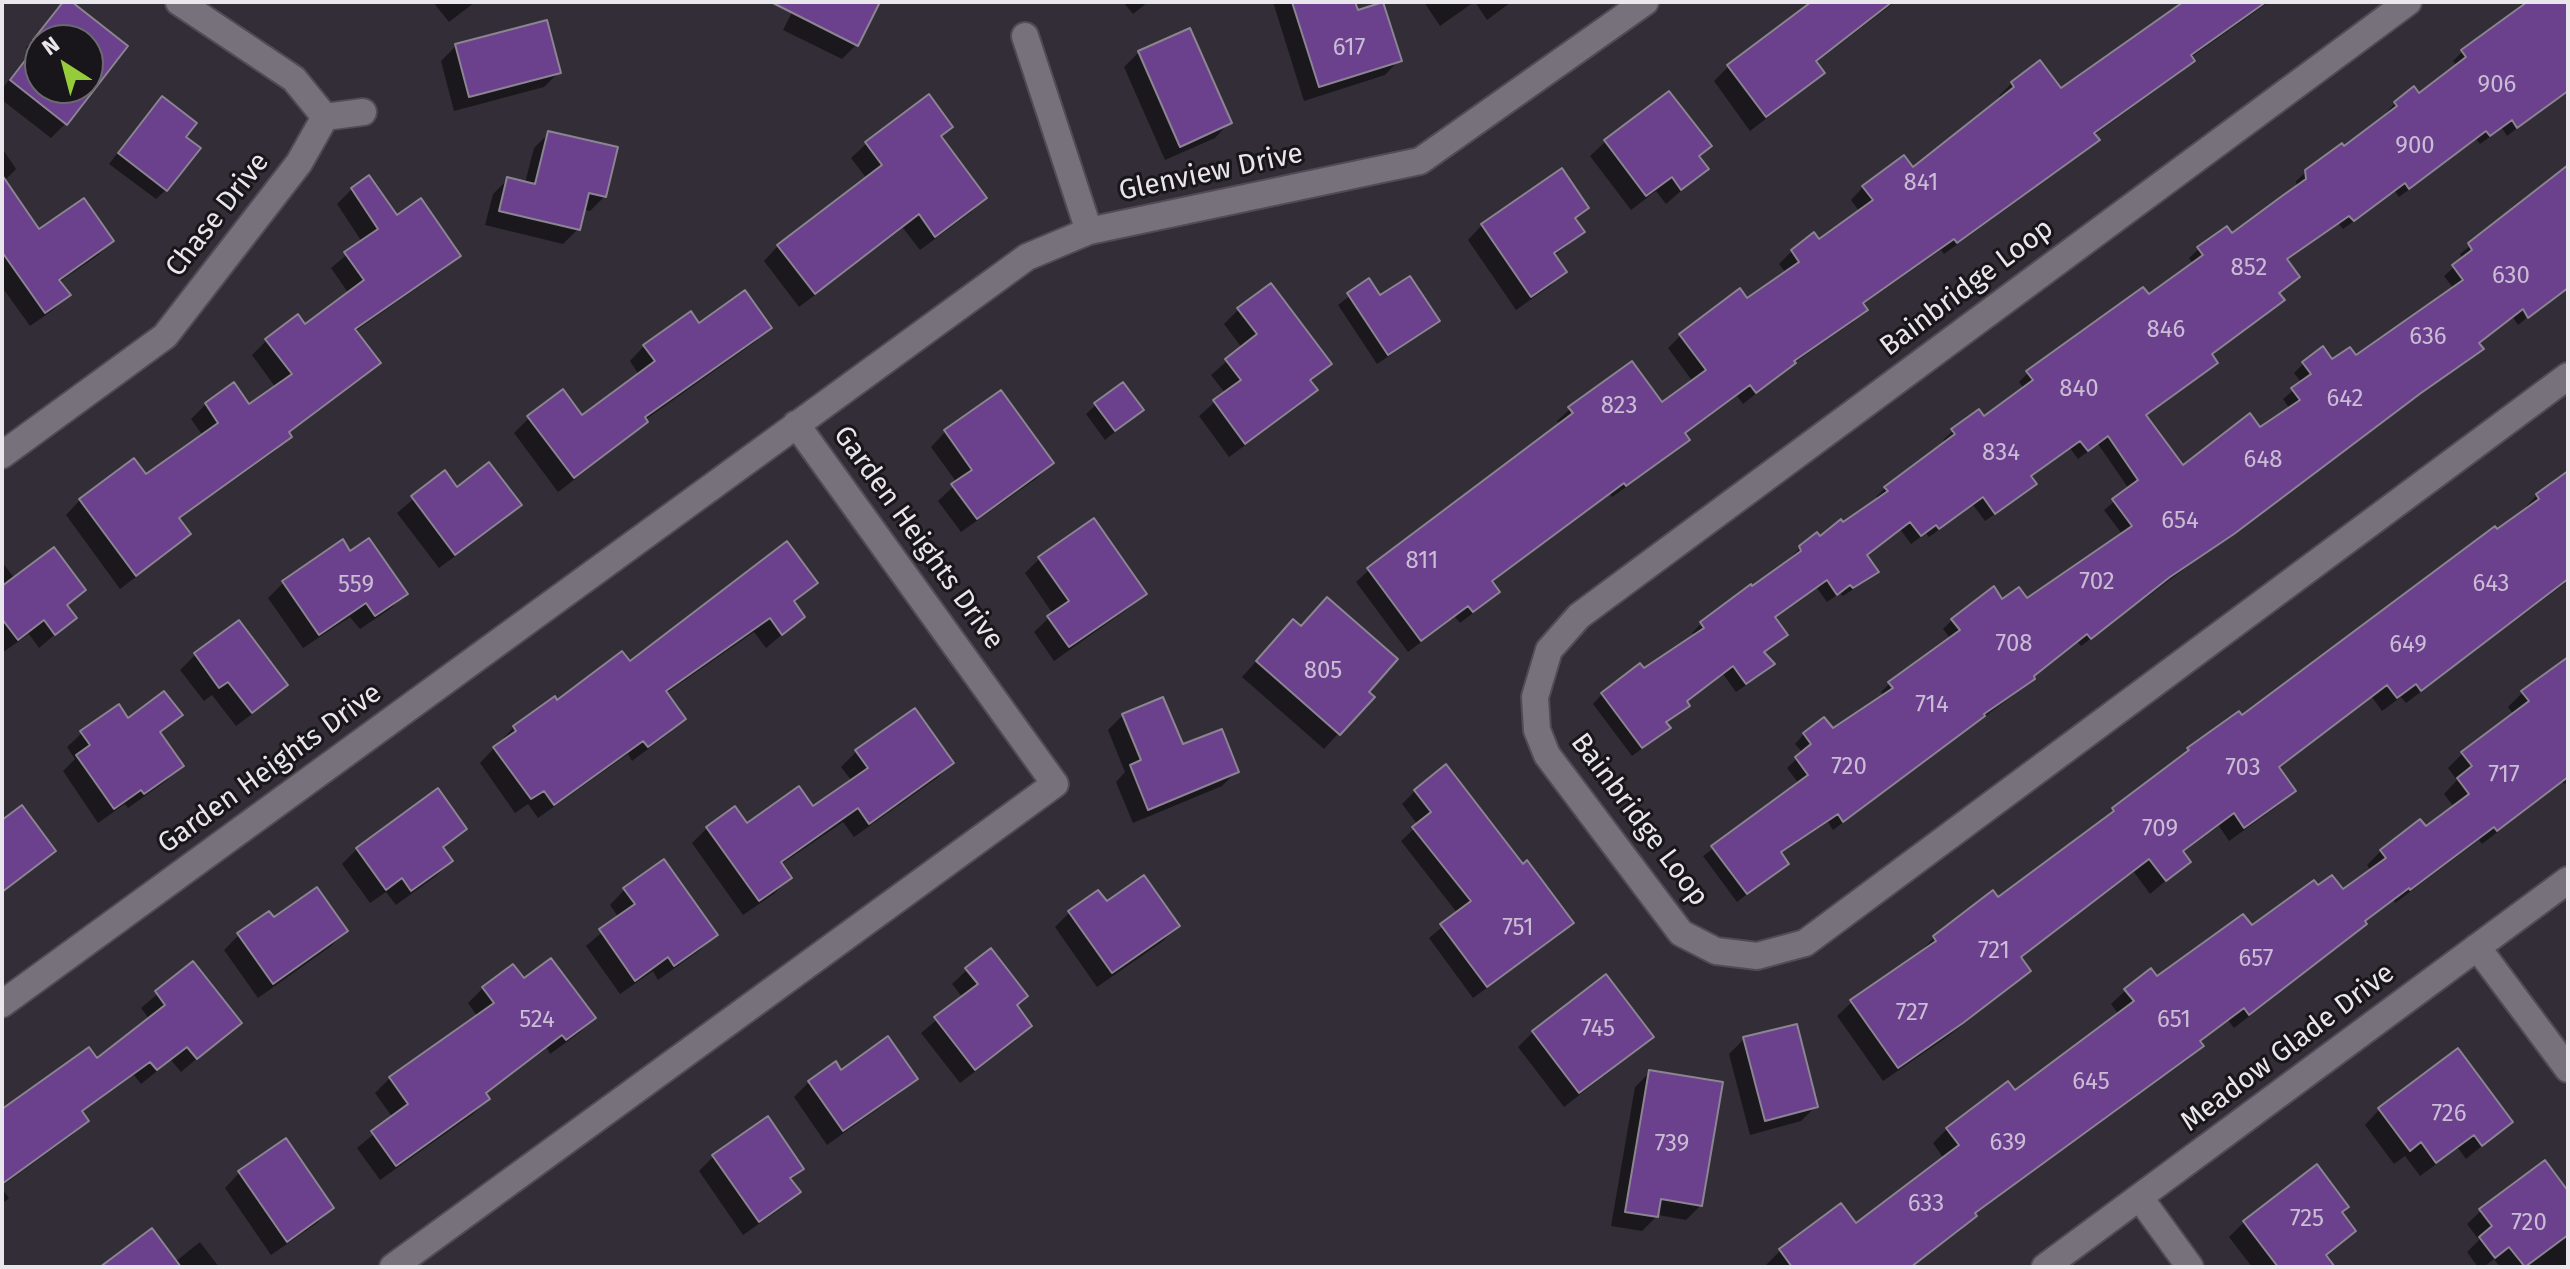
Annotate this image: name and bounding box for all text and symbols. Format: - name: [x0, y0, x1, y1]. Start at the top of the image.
- north arrow: [24, 24, 104, 104]
- text: N: [37, 31, 65, 61]
- house number: 617: [1333, 34, 1365, 62]
- house number: 906: [2478, 71, 2516, 99]
- house number: 900: [2395, 132, 2435, 160]
- street label: Glenview Drive: [1116, 137, 1306, 209]
- street label: Chase Drive: [159, 146, 277, 284]
- house number: 841: [1904, 169, 1938, 197]
- street label: Bainbridge Loop: [1874, 212, 2060, 364]
- house number: 852: [2231, 254, 2267, 282]
- house number: 630: [2492, 262, 2530, 290]
- house number: 846: [2147, 316, 2185, 344]
- house number: 636: [2409, 323, 2447, 351]
- house number: 840: [2059, 375, 2099, 403]
- house number: 642: [2327, 385, 2363, 413]
- house number: 823: [1601, 392, 1637, 420]
- street label: Garden Heights Drive: [826, 420, 1010, 656]
- house number: 834: [1982, 439, 2020, 467]
- house number: 648: [2244, 446, 2282, 474]
- house number: 654: [2161, 507, 2199, 535]
- house number: 811: [1406, 547, 1438, 575]
- house number: 702: [2079, 568, 2115, 596]
- house number: 643: [2472, 570, 2510, 598]
- house number: 559: [338, 571, 374, 599]
- house number: 708: [1996, 630, 2032, 658]
- house number: 649: [2389, 631, 2427, 659]
- house number: 805: [1304, 657, 1342, 685]
- street label: Garden Heights Drive: [152, 677, 388, 861]
- house number: 714: [1915, 691, 1949, 719]
- street label: Bainbridge Loop: [1563, 727, 1715, 913]
- house number: 720: [1831, 753, 1867, 781]
- house number: 703: [2225, 754, 2261, 782]
- house number: 717: [2488, 761, 2520, 789]
- house number: 709: [2142, 815, 2178, 843]
- house number: 751: [1502, 914, 1534, 942]
- house number: 721: [1978, 937, 2010, 965]
- house number: 657: [2239, 945, 2273, 973]
- street label: Meadow Glade Drive: [2175, 957, 2401, 1139]
- house number: 727: [1896, 999, 1928, 1027]
- house number: 524: [519, 1006, 555, 1034]
- house number: 651: [2157, 1006, 2191, 1034]
- house number: 745: [1581, 1015, 1615, 1043]
- house number: 645: [2072, 1068, 2110, 1096]
- house number: 726: [2432, 1100, 2466, 1128]
- house number: 639: [1990, 1129, 2026, 1157]
- house number: 739: [1655, 1130, 1689, 1158]
- house number: 633: [1908, 1190, 1944, 1218]
- house number: 725: [2290, 1205, 2324, 1233]
- house number: 720: [2511, 1209, 2547, 1237]

